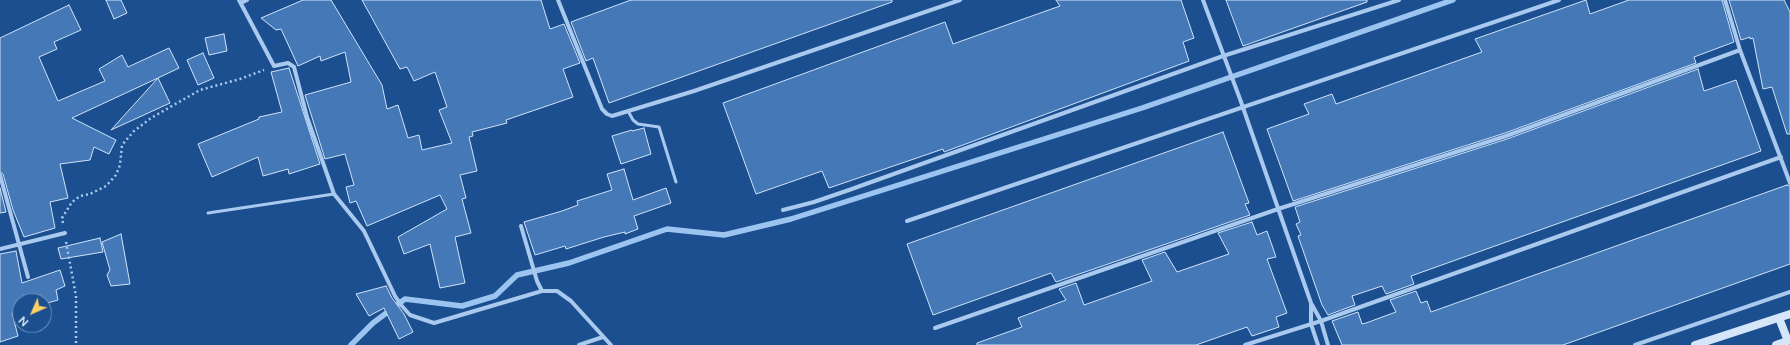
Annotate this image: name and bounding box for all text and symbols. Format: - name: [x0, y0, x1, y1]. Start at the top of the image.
- north arrow: [12, 293, 52, 333]
- text: N: [16, 313, 32, 329]

